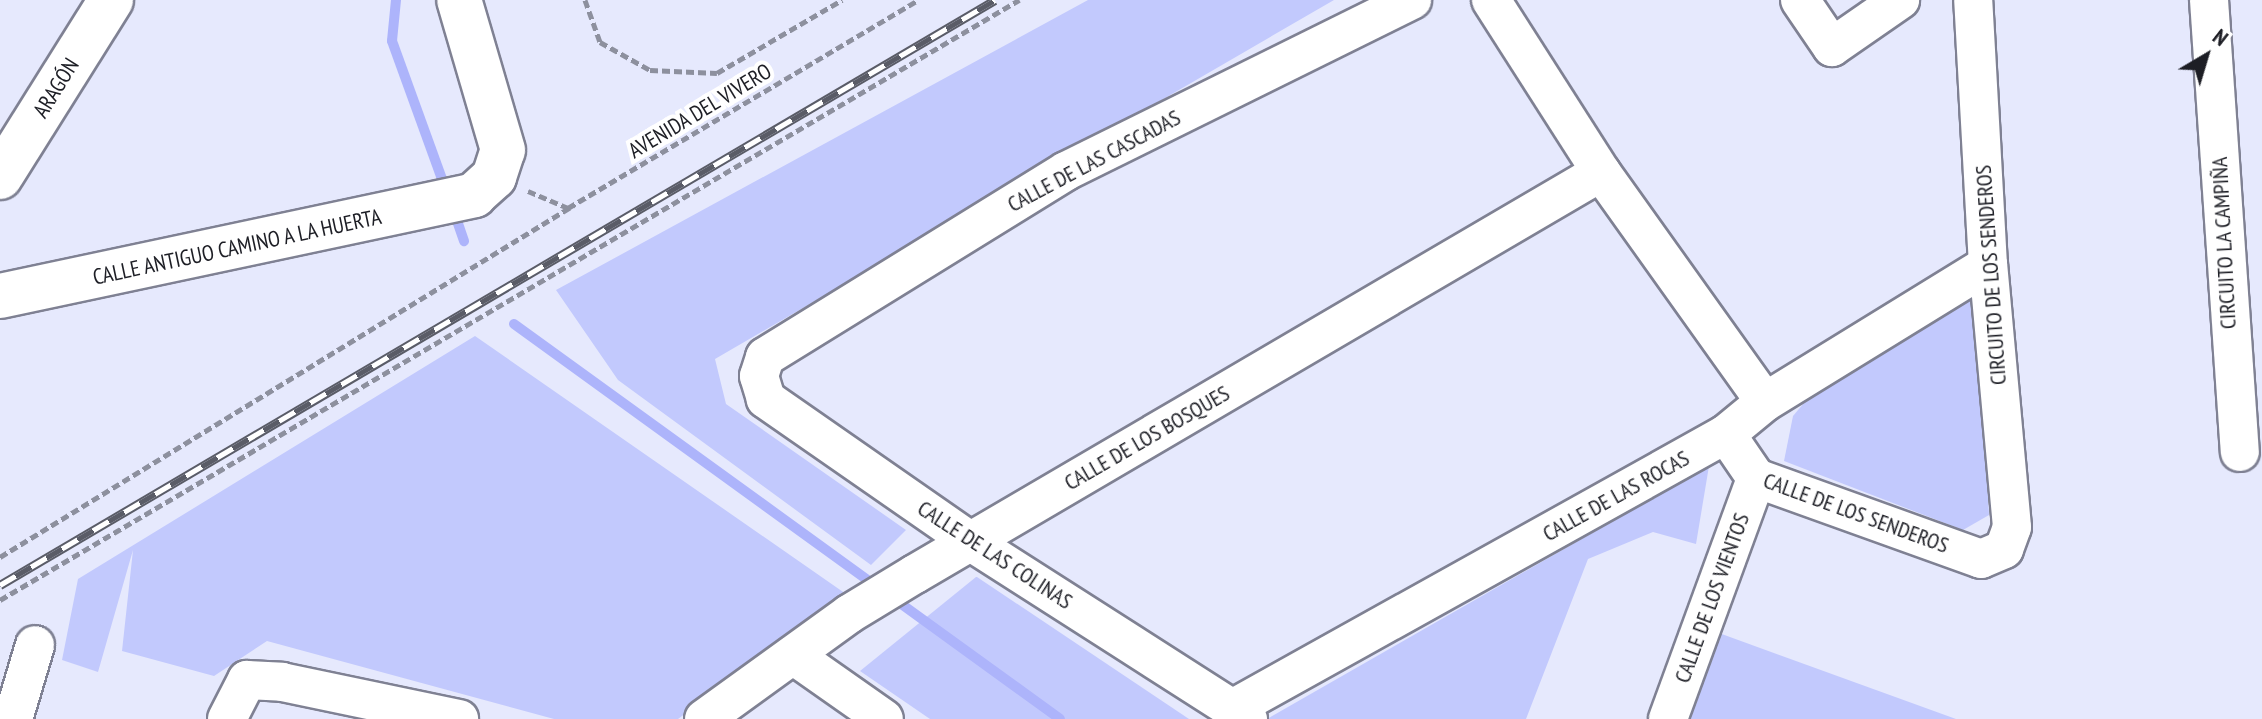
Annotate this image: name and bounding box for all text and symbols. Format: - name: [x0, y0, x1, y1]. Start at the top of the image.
- north arrow: [2166, 16, 2246, 96]
- text: N: [2207, 22, 2234, 52]
- street label: ARAGÓN: [28, 53, 84, 123]
- street label: AVENIDA DEL VIVERO: [623, 57, 777, 165]
- street label: CALLE DE LAS CASCADAS: [1003, 104, 1185, 218]
- street label: CIRCUITO LA CAMPIÑA: [2206, 156, 2242, 330]
- street label: CIRCUITO DE LOS SENDEROS: [1970, 164, 2012, 386]
- street label: CALLE ANTIGUO CAMINO A LA HUERTA: [89, 203, 385, 291]
- street label: CALLE DE LOS BOSQUES: [1060, 380, 1234, 496]
- street label: CALLE DE LAS ROCAS: [1538, 445, 1694, 547]
- street label: CALLE DE LOS SENDEROS: [1760, 467, 1952, 559]
- street label: CALLE DE LAS COLINAS: [913, 495, 1077, 615]
- street label: CALLE DE LOS VIENTOS: [1669, 509, 1755, 687]

